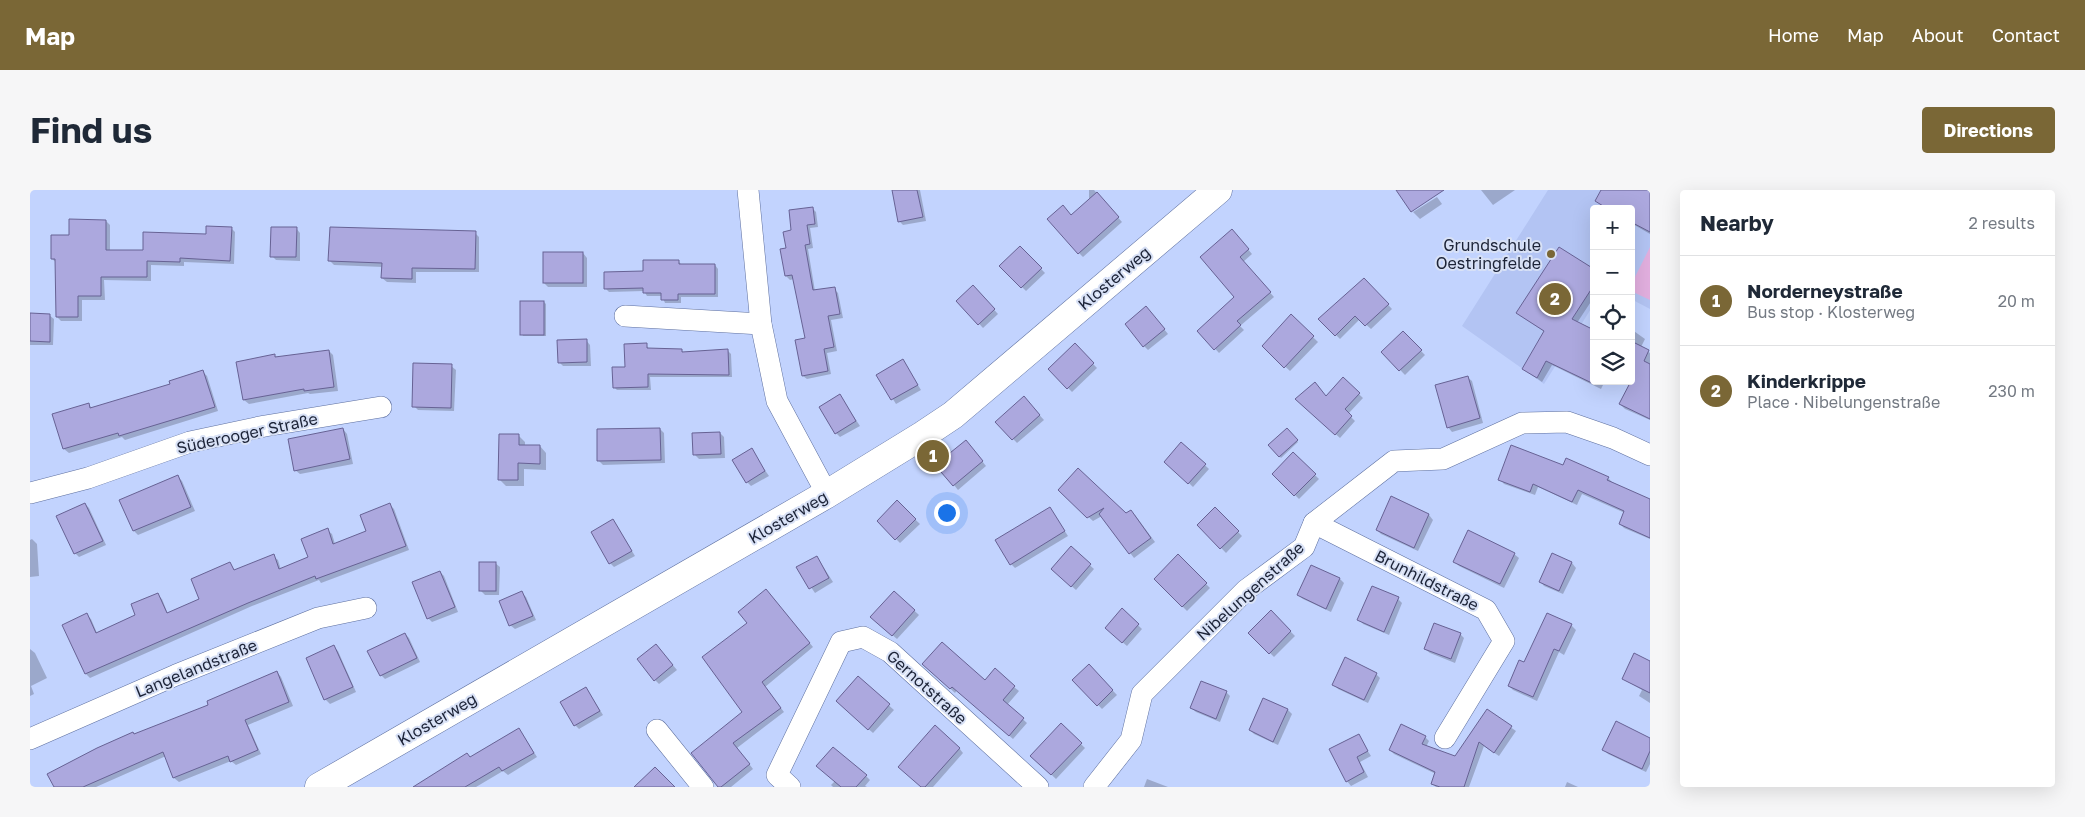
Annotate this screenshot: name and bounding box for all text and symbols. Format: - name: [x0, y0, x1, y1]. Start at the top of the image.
- text: Map: [25, 21, 75, 50]
- text: Home: [1768, 24, 1819, 46]
- text: Map: [1847, 24, 1884, 46]
- text: About: [1912, 24, 1964, 46]
- text: Contact: [1992, 24, 2060, 46]
- button: Directions: [1922, 107, 2055, 153]
- text: Find us: [30, 109, 152, 151]
- map controls: [1590, 205, 1635, 385]
- button: +: [1590, 205, 1635, 250]
- text: Nearby: [1700, 210, 1774, 236]
- text: 2 results: [1969, 213, 2035, 233]
- place label: Grundschule Oestringfelde: [1436, 235, 1541, 273]
- street label: Klosterweg: [1074, 242, 1154, 314]
- marker: Grundschule Oestringfelde: [1545, 248, 1557, 260]
- button: −: [1590, 250, 1635, 295]
- text: Norderneystraße: [1747, 279, 1903, 302]
- pin: 2: [1539, 280, 1571, 318]
- text: 1: [1712, 291, 1720, 311]
- text: 20 m: [1998, 291, 2035, 311]
- button: locate: [1590, 295, 1635, 340]
- text: Bus stop · Klosterweg: [1747, 302, 1915, 322]
- button: layers: [1590, 340, 1635, 385]
- text: Kinderkrippe: [1747, 369, 1866, 392]
- text: 2: [1711, 381, 1721, 401]
- text: 230 m: [1988, 381, 2035, 401]
- text: Place · Nibelungenstraße: [1747, 392, 1940, 412]
- street label: Süderooger Straße: [175, 408, 319, 458]
- pin: 1: [917, 437, 949, 475]
- street label: Klosterweg: [745, 486, 831, 548]
- your location: [934, 500, 960, 526]
- street label: Nibelungenstraße: [1192, 537, 1308, 645]
- street label: Brunhildstraße: [1372, 545, 1482, 615]
- street label: Langelandstraße: [132, 634, 260, 702]
- street label: Gernotstraße: [883, 646, 971, 728]
- street label: Klosterweg: [394, 688, 480, 750]

